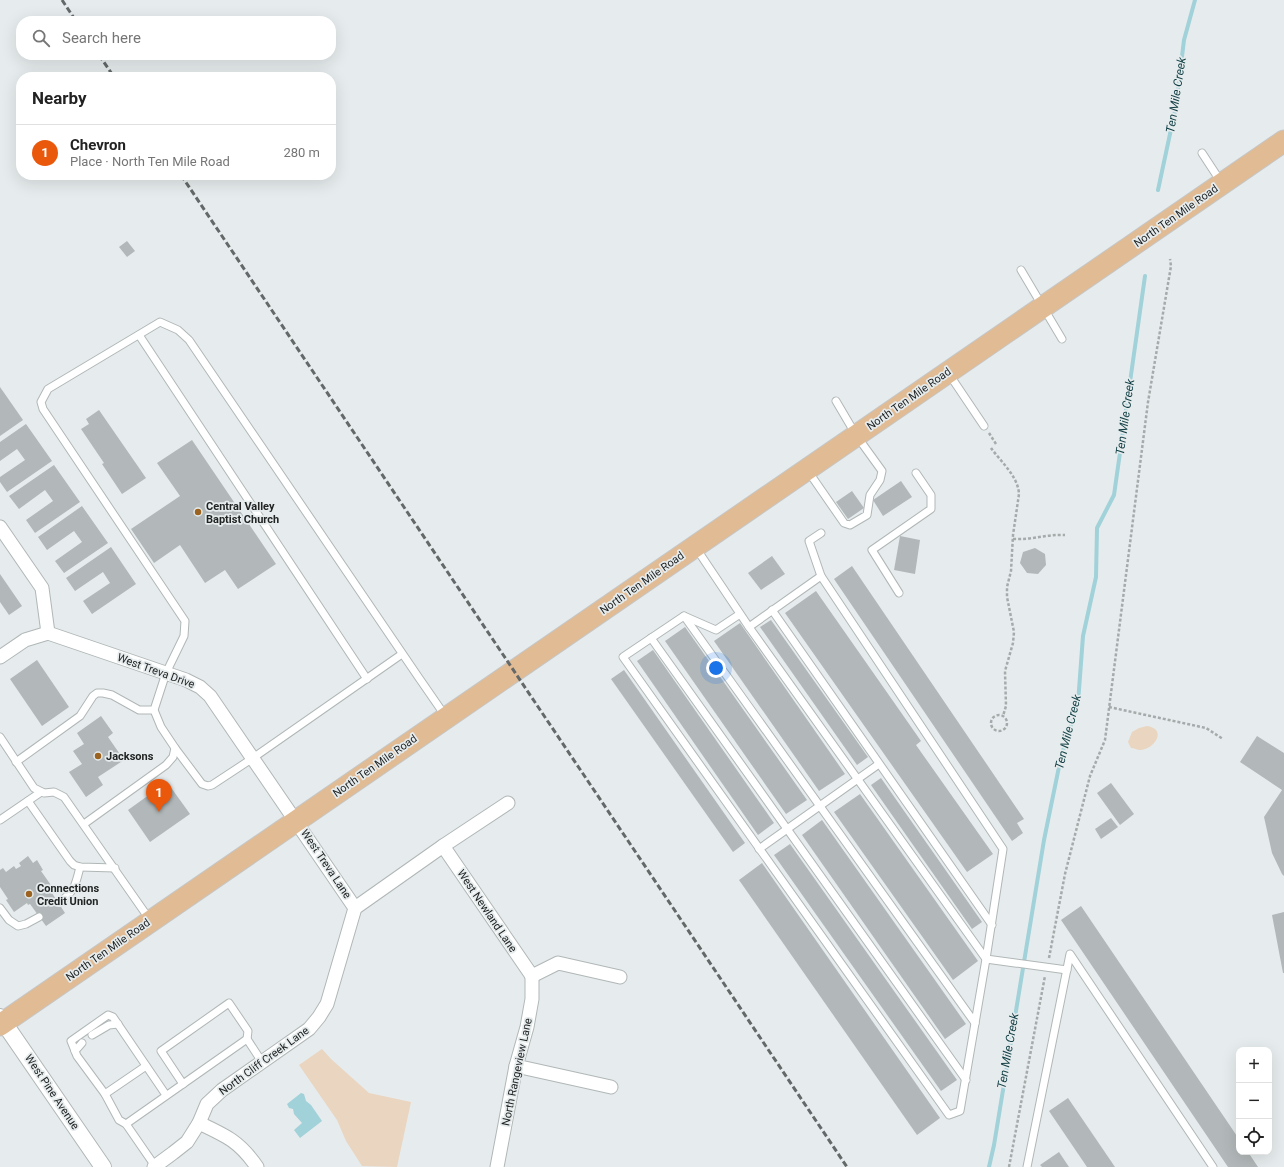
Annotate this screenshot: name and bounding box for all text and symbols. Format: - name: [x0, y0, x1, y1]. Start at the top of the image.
- search box: [16, 16, 336, 60]
- icon: search: [30, 27, 52, 49]
- text: Search here: [62, 29, 141, 47]
- water label: Ten Mile Creek: [1163, 55, 1189, 134]
- text: Nearby: [32, 88, 87, 108]
- text: Chevron: [70, 136, 126, 154]
- text: 1: [41, 145, 49, 160]
- text: 280 m: [283, 145, 320, 160]
- text: Place · North Ten Mile Road: [70, 154, 230, 169]
- street label: North Ten Mile Road: [1131, 182, 1221, 250]
- street label: North Ten Mile Road: [864, 365, 954, 433]
- water label: Ten Mile Creek: [1113, 377, 1137, 456]
- place label: Central Valley Baptist Church: [206, 500, 279, 526]
- marker: Central Valley Baptist Church: [193, 507, 203, 517]
- street label: North Ten Mile Road: [597, 549, 687, 617]
- street label: West Treva Drive: [116, 651, 197, 691]
- your location: [706, 658, 726, 678]
- water label: Ten Mile Creek: [1052, 692, 1084, 771]
- street label: North Ten Mile Road: [330, 732, 420, 800]
- place label: Jacksons: [106, 750, 154, 763]
- marker: Jacksons: [93, 751, 103, 761]
- pin: 1: [146, 779, 172, 812]
- street label: West Treva Lane: [298, 827, 354, 901]
- street label: West Newland Lane: [455, 867, 520, 955]
- place label: Connections Credit Union: [37, 882, 99, 908]
- marker: Connections Credit Union: [24, 889, 34, 899]
- street label: North Ten Mile Road: [63, 916, 153, 984]
- water label: Ten Mile Creek: [994, 1011, 1022, 1090]
- street label: North Rangeview Lane: [499, 1017, 535, 1127]
- street label: North Cliff Creek Lane: [217, 1024, 312, 1098]
- map controls: [1236, 1047, 1272, 1155]
- button: +: [1236, 1047, 1272, 1083]
- street label: West Pine Avenue: [22, 1052, 82, 1132]
- button: −: [1236, 1083, 1272, 1119]
- button: locate: [1236, 1119, 1272, 1155]

